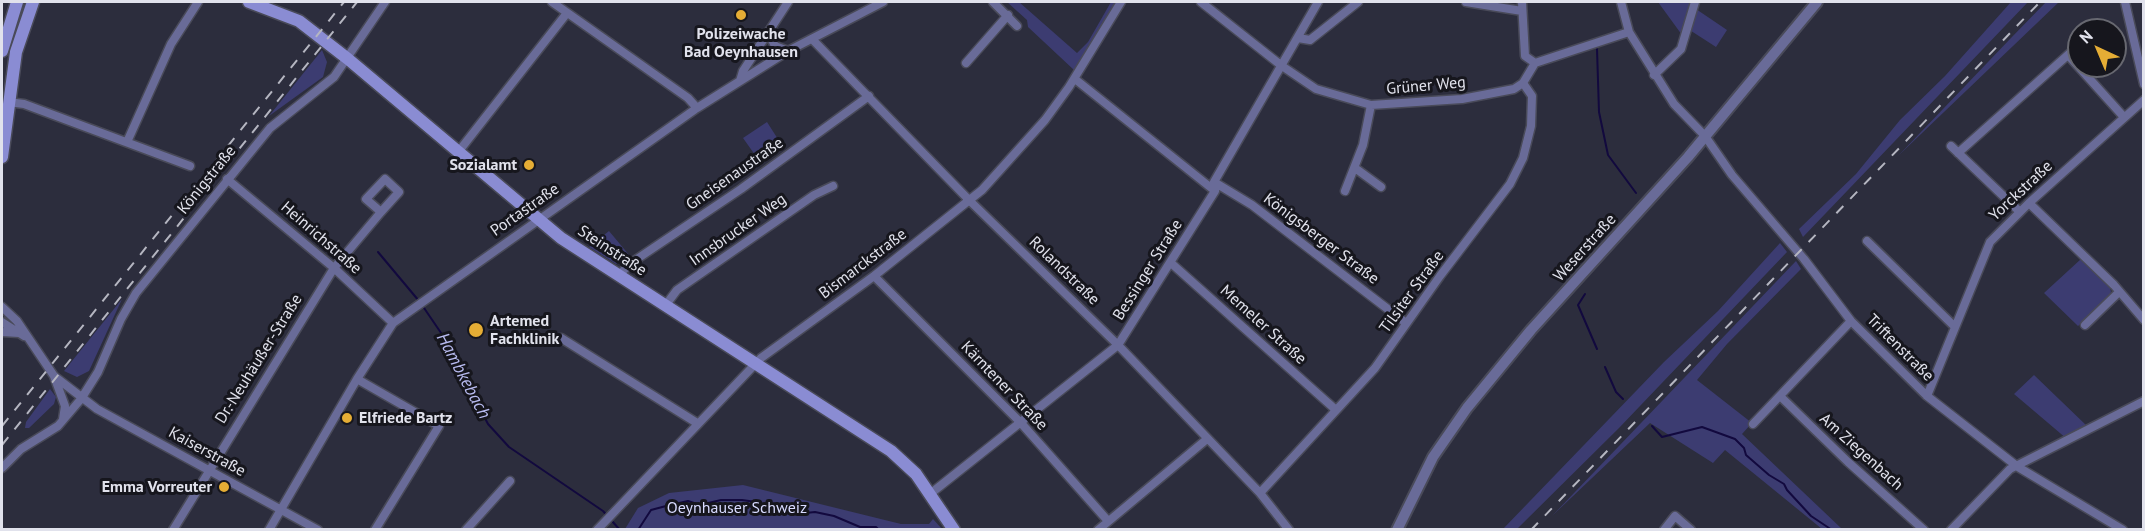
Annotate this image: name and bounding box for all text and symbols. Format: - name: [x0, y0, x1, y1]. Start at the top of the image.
- marker: Polizeiwache Bad Oeynhausen: [734, 8, 748, 22]
- north arrow: [2067, 18, 2127, 78]
- place label: Polizeiwache Bad Oeynhausen: [684, 24, 798, 62]
- text: N: [2075, 26, 2097, 47]
- street label: Grüner Weg: [1386, 73, 1466, 99]
- street label: Gneisenaustraße: [683, 133, 787, 215]
- street label: Königstraße: [174, 142, 240, 218]
- place label: Sozialamt: [449, 155, 517, 175]
- street label: Yorckstraße: [1985, 157, 2057, 225]
- marker: Sozialamt: [522, 158, 536, 172]
- street label: Portastraße: [487, 179, 563, 241]
- street label: Königsberger Straße: [1260, 189, 1382, 289]
- street label: Innsbrucker Weg: [686, 190, 790, 270]
- street label: Heinrichstraße: [277, 198, 365, 278]
- street label: Weserstraße: [1550, 210, 1620, 286]
- street label: Bessinger Straße: [1109, 216, 1187, 324]
- street label: Steinstraße: [574, 222, 650, 280]
- street label: Bismarckstraße: [815, 225, 911, 303]
- street label: Rolandstraße: [1025, 233, 1103, 309]
- street label: Tilsiter Straße: [1376, 247, 1448, 337]
- street label: Memeler Straße: [1216, 281, 1310, 369]
- street label: Dr.-Neuhäußer-Straße: [211, 291, 307, 427]
- street label: Triftenstraße: [1862, 310, 1938, 386]
- place label: Artemed Fachklinik: [490, 311, 559, 349]
- marker: Artemed Fachklinik: [467, 321, 485, 339]
- water label: Hambkebach: [431, 329, 495, 423]
- street label: Kärntener Straße: [957, 337, 1051, 435]
- place label: Elfriede Bartz: [359, 408, 452, 428]
- street label: Am Ziegenbach: [1815, 410, 1907, 494]
- marker: Elfriede Bartz: [340, 411, 354, 425]
- street label: Kaiserstraße: [165, 423, 249, 481]
- place label: Emma Vorreuter: [102, 477, 212, 497]
- marker: Emma Vorreuter: [217, 480, 231, 494]
- park label: Oeynhauser Schweiz: [667, 498, 807, 518]

